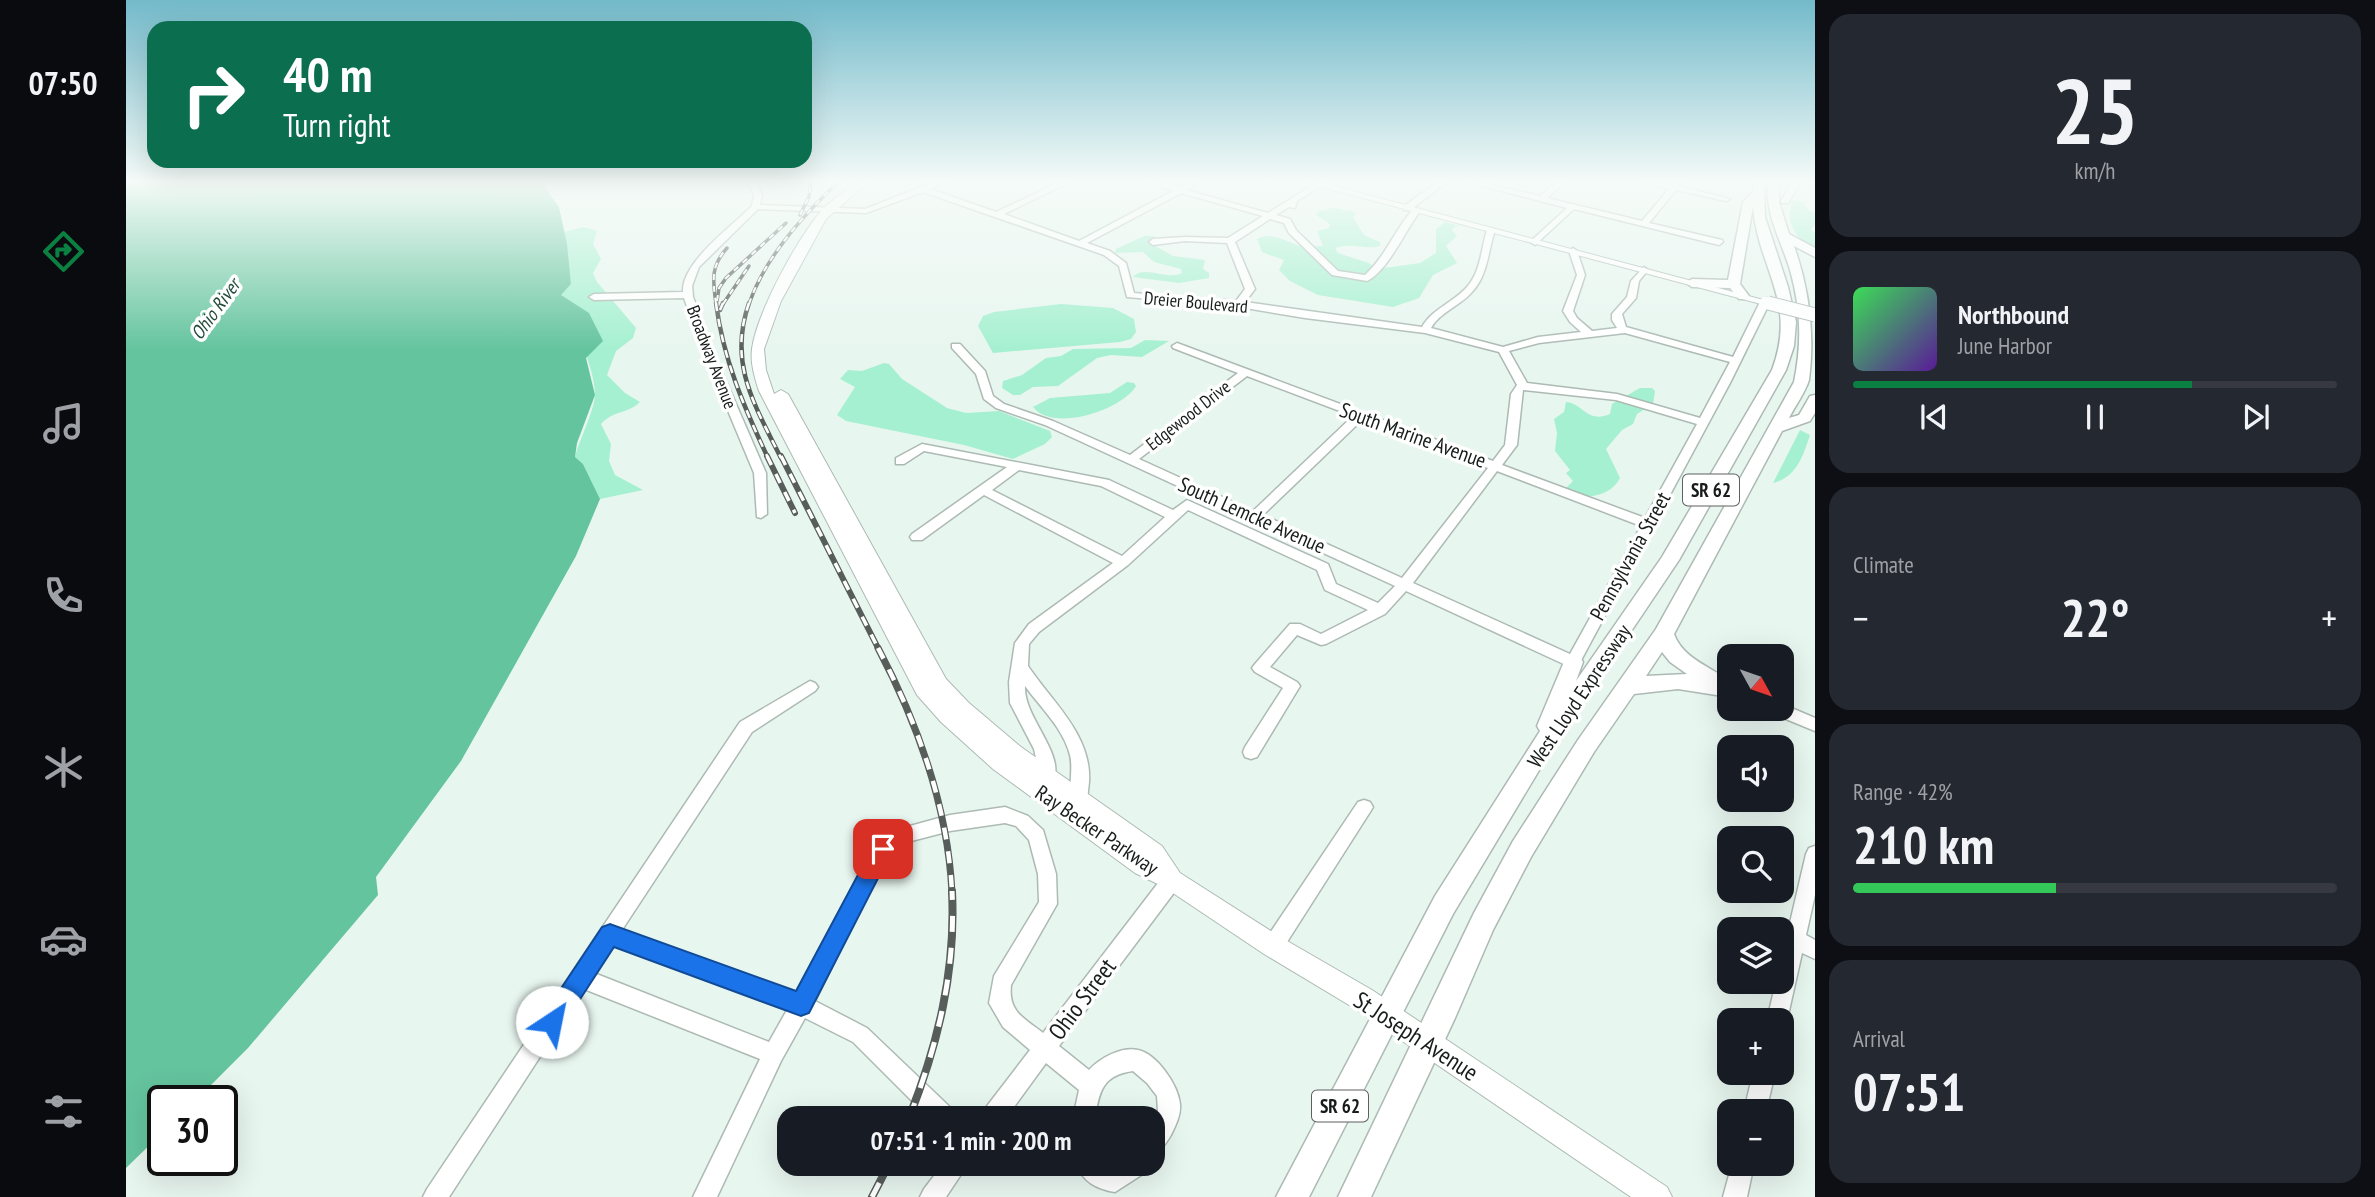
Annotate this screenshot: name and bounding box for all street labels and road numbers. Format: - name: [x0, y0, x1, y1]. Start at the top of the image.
- street label: Dreier Boulevard: [1143, 286, 1249, 318]
- street label: Broadway Avenue: [682, 302, 742, 412]
- street label: Edgewood Drive: [1141, 375, 1235, 455]
- street label: South Marine Avenue: [1336, 396, 1490, 474]
- street label: South Lemcke Avenue: [1174, 471, 1330, 559]
- road number: SR 62: [1683, 475, 1739, 505]
- street label: Pennsylvania Street: [1584, 487, 1676, 625]
- street label: West Lloyd Expressway: [1521, 619, 1637, 773]
- street label: Ray Becker Parkway: [1030, 779, 1164, 881]
- street label: Ohio Street: [1041, 952, 1123, 1046]
- street label: St Joseph Avenue: [1348, 984, 1484, 1088]
- road number: SR 62: [1312, 1090, 1368, 1122]

